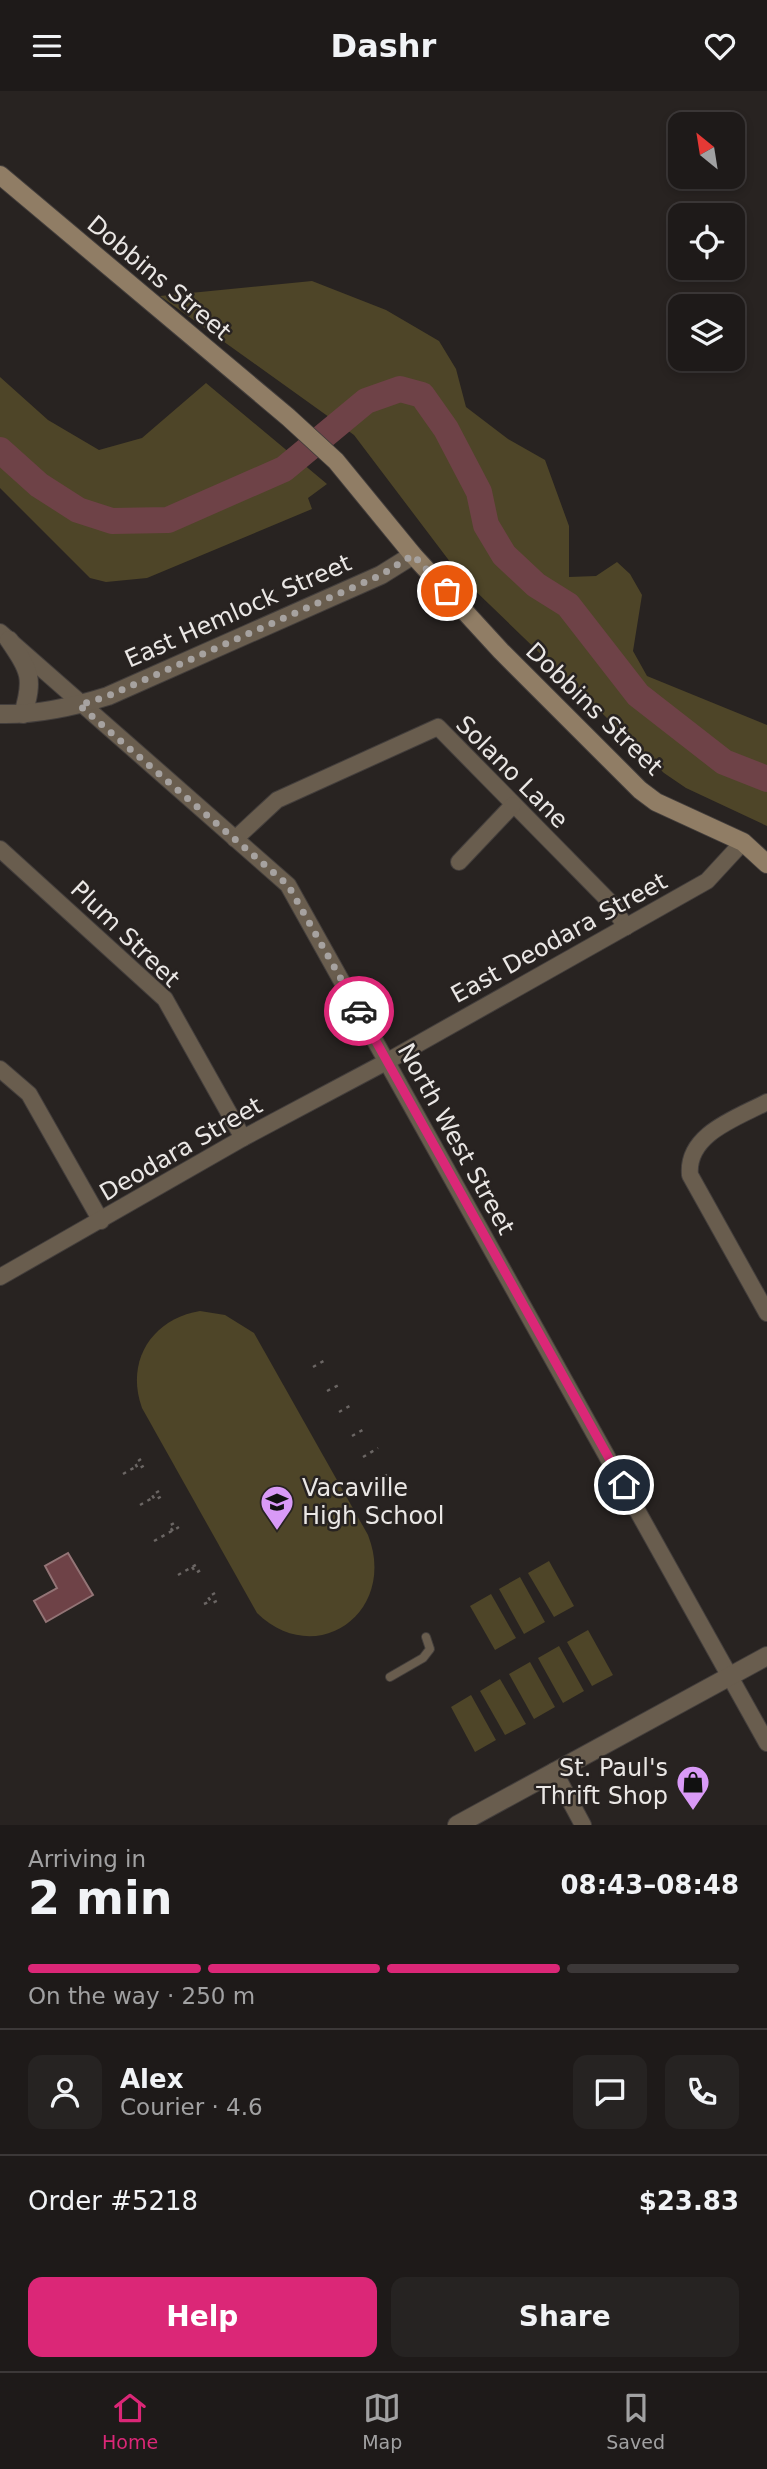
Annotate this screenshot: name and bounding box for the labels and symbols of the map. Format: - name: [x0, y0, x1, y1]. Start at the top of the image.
- north arrow: [668, 112, 746, 189]
- street label: Dobbins Street: [82, 210, 236, 346]
- street label: East Hemlock Street: [121, 548, 355, 674]
- pin: [417, 561, 477, 621]
- street label: Dobbins Street: [520, 637, 668, 781]
- street label: Solano Lane: [450, 710, 574, 834]
- street label: East Deodara Street: [446, 867, 672, 1009]
- street label: Plum Street: [65, 875, 185, 993]
- courier: [324, 976, 394, 1046]
- street label: North West Street: [392, 1038, 520, 1240]
- street label: Deodara Street: [95, 1091, 267, 1207]
- pin: [594, 1455, 654, 1515]
- place label: Vacaville High School: [302, 1474, 444, 1530]
- school or university icon: Vacaville High School: [258, 1483, 296, 1532]
- place label: St. Paul's Thrift Shop: [535, 1754, 668, 1810]
- shop icon: St. Paul's Thrift Shop: [674, 1763, 712, 1812]

